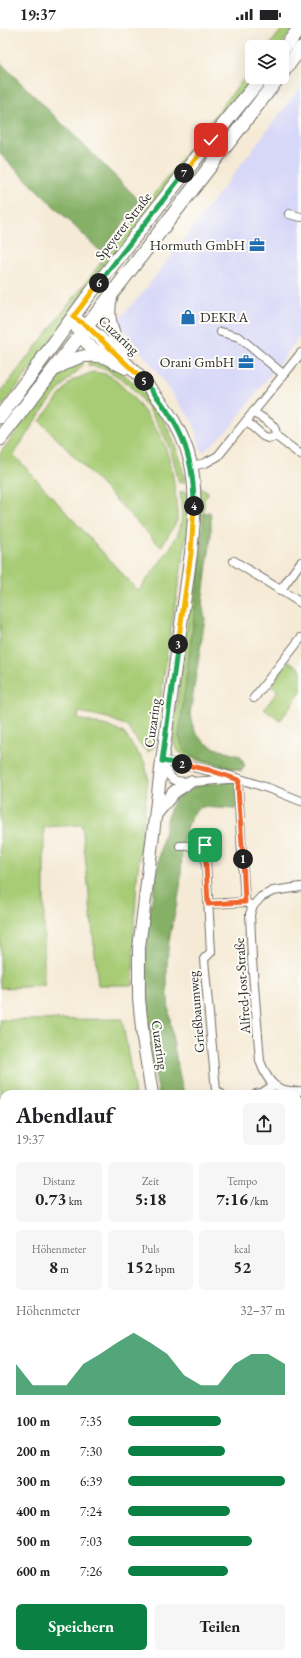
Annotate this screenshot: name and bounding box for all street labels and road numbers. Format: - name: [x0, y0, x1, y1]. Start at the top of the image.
- street label: Speyerer Straße: [91, 188, 156, 264]
- street label: Cuzaring: [95, 311, 144, 359]
- street label: Cuzaring: [140, 696, 165, 749]
- street label: Alfred-Jost-Straße: [230, 937, 254, 1036]
- street label: Grießbaumweg: [183, 969, 209, 1054]
- street label: Cuzaring: [148, 1019, 173, 1072]

